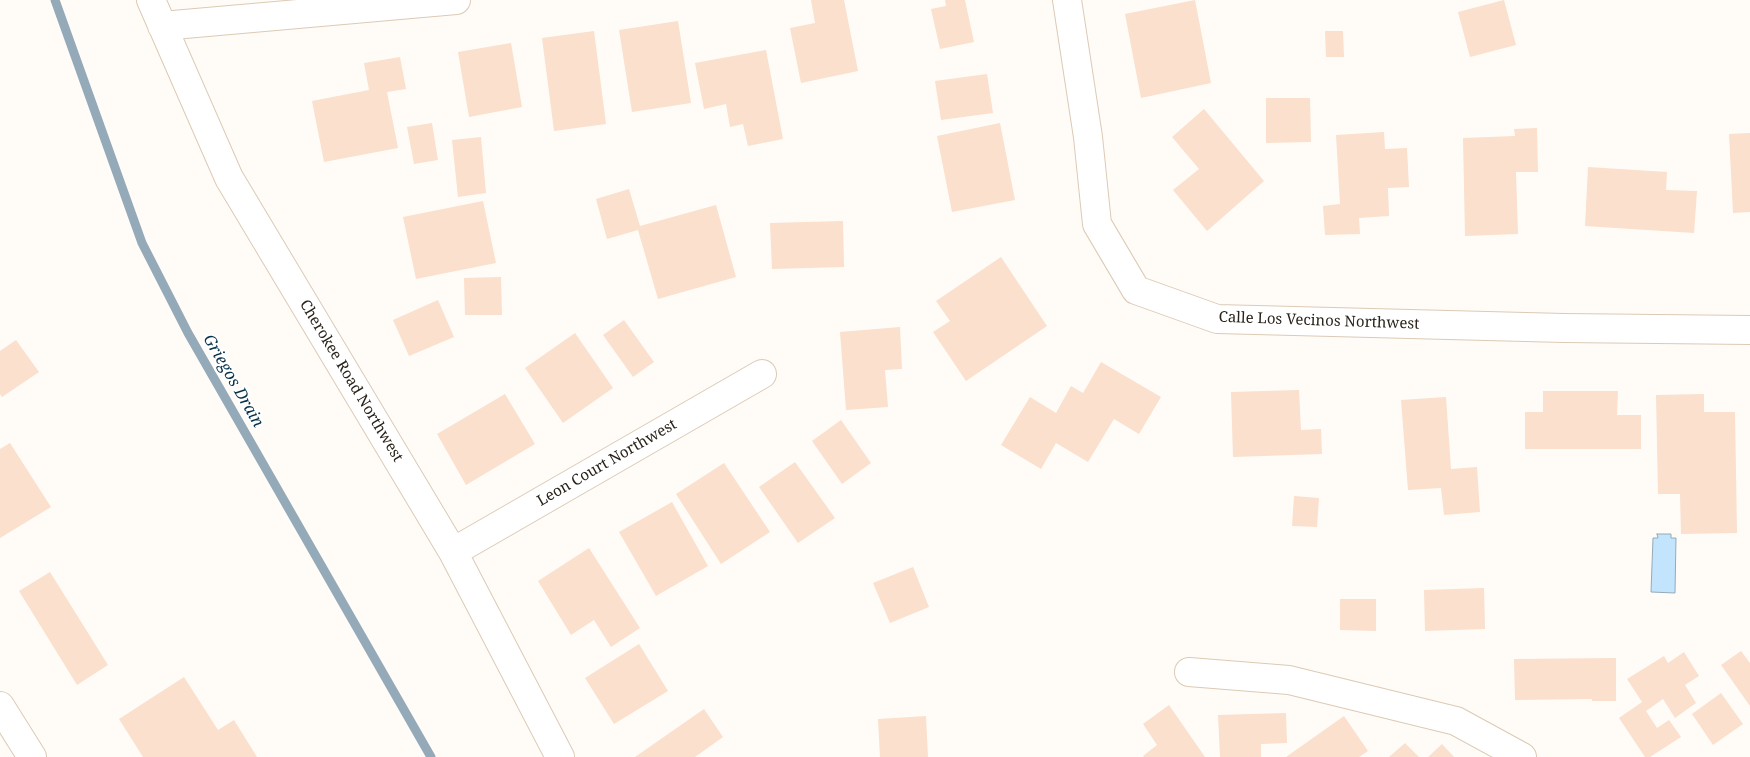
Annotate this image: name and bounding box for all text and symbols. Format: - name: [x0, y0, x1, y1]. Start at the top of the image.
- street label: Cherokee Road Northwest: [295, 297, 407, 465]
- street label: Calle Los Vecinos Northwest: [1218, 308, 1420, 334]
- water label: Griegos Drain: [199, 331, 267, 431]
- street label: Leon Court Northwest: [534, 416, 680, 510]

